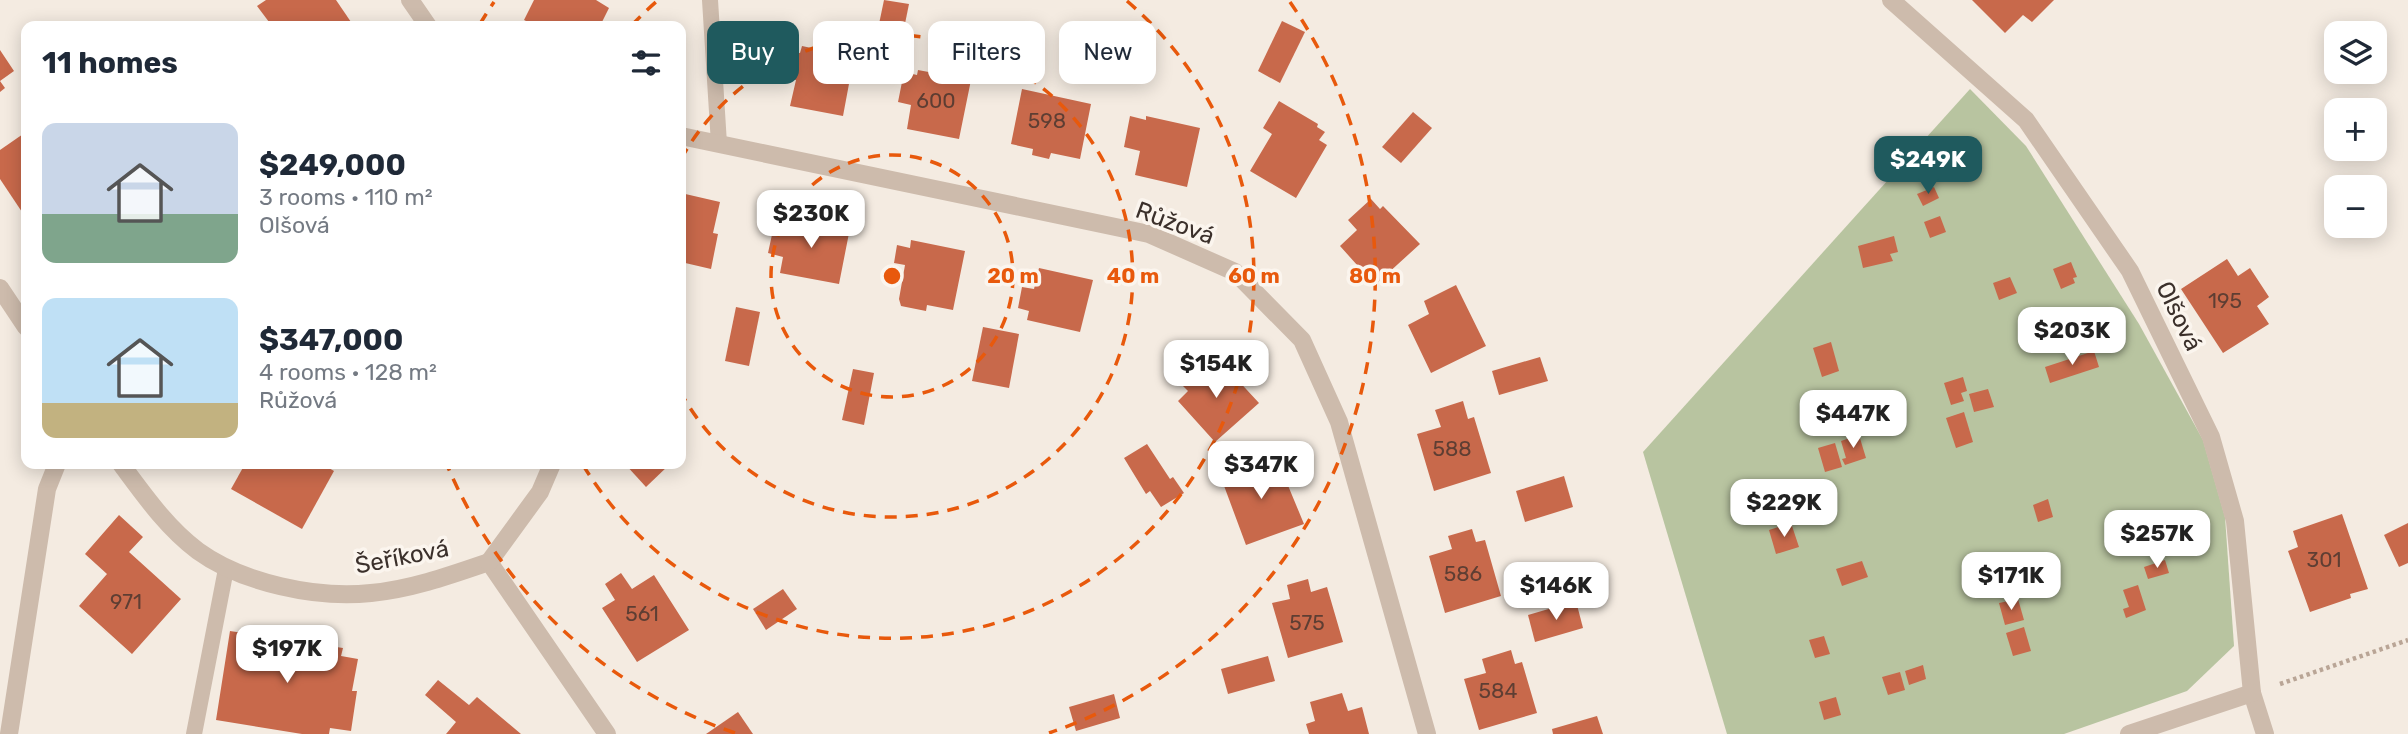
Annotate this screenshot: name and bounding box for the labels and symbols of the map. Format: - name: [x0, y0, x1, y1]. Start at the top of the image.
- house number: 600: [916, 88, 956, 113]
- house number: 598: [1028, 108, 1066, 133]
- pin: $249K: [1879, 136, 1977, 196]
- pin: $230K: [762, 190, 860, 250]
- street label: Růžová: [1132, 196, 1218, 250]
- text: 20 m: [987, 263, 1039, 288]
- text: 40 m: [1107, 263, 1159, 288]
- text: 60 m: [1228, 263, 1280, 288]
- text: 80 m: [1349, 263, 1401, 288]
- centre of rings: [880, 264, 904, 288]
- street label: Olšová: [2150, 277, 2208, 355]
- house number: 195: [2208, 288, 2242, 313]
- pin: $203K: [2023, 308, 2121, 367]
- pin: $154K: [1167, 340, 1265, 400]
- pin: $447K: [1804, 391, 1902, 450]
- house number: 588: [1432, 436, 1472, 461]
- pin: $347K: [1212, 442, 1310, 501]
- pin: $229K: [1735, 480, 1833, 539]
- pin: $257K: [2108, 510, 2206, 570]
- street label: Šeříková: [353, 534, 451, 580]
- house number: 301: [2307, 547, 2341, 572]
- pin: $171K: [1962, 552, 2060, 612]
- house number: 586: [1444, 561, 1482, 586]
- pin: $146K: [1507, 562, 1605, 622]
- house number: 971: [110, 589, 142, 614]
- house number: 561: [625, 601, 659, 626]
- house number: 575: [1289, 610, 1325, 635]
- pin: $197K: [238, 626, 336, 685]
- house number: 584: [1479, 678, 1517, 703]

